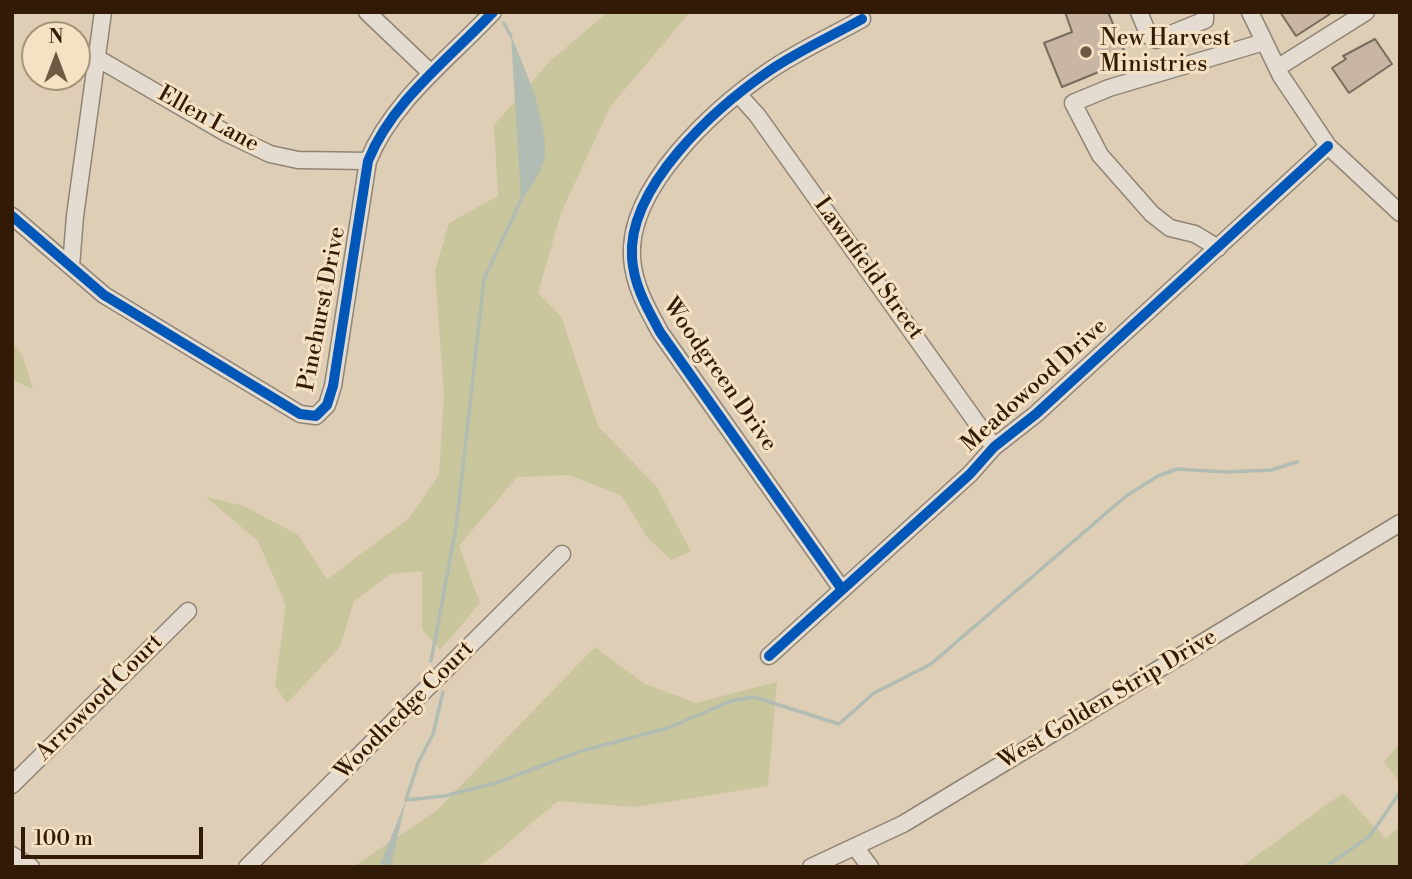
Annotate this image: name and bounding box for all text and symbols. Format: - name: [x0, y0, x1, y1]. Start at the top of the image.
- north arrow: [21, 21, 91, 91]
- text: N: [48, 25, 64, 49]
- place label: New Harvest Ministries: [1100, 25, 1231, 79]
- marker: New Harvest Ministries: [1078, 44, 1094, 60]
- street label: Ellen Lane: [152, 81, 264, 159]
- street label: Lawnfield Street: [807, 193, 929, 345]
- street label: Pinehurst Drive: [294, 224, 352, 394]
- street label: Woodgreen Drive: [656, 293, 782, 457]
- street label: Meadowood Drive: [956, 313, 1114, 459]
- street label: West Golden Strip Drive: [994, 624, 1222, 776]
- street label: Arrowood Court: [31, 629, 169, 767]
- street label: Woodhedge Court: [330, 636, 480, 786]
- scale bar: [24, 812, 206, 856]
- text: 100 m: [34, 826, 93, 852]

